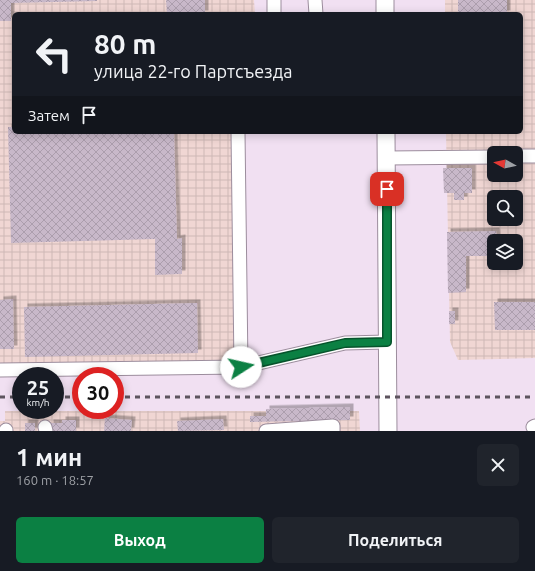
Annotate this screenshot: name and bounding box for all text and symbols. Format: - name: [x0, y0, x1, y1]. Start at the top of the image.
- icon: left: [28, 28, 80, 80]
- text: 80 m: [94, 28, 156, 59]
- text: улица 22-го Партсъезда: [94, 61, 293, 81]
- icon: arrive: [78, 104, 100, 126]
- text: Затем: [28, 107, 70, 124]
- north arrow: [487, 146, 523, 182]
- map controls: [487, 146, 523, 270]
- pin: [370, 172, 404, 206]
- icon: arrive: [376, 178, 398, 200]
- button: search: [487, 190, 523, 226]
- button: layers: [487, 234, 523, 270]
- position arrow: [220, 346, 262, 388]
- speed limit sign: 30: [72, 367, 124, 419]
- text: 25: [27, 376, 49, 399]
- text: km/h: [26, 397, 50, 408]
- text: 1 мин: [16, 444, 82, 471]
- button: close: [477, 444, 519, 486]
- text: 160 m · 18:57: [16, 473, 94, 487]
- button: Выход: [16, 517, 264, 563]
- button: Поделиться: [272, 517, 519, 563]

